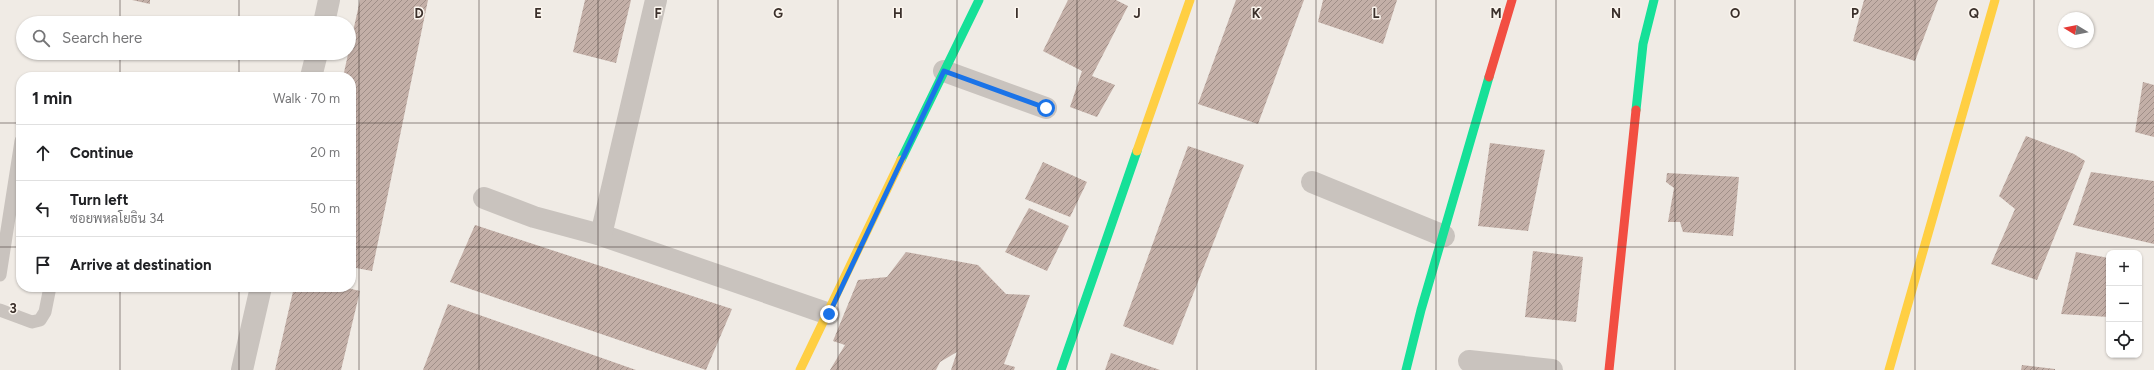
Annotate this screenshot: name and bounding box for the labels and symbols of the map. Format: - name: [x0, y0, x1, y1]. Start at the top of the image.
- text: D: [414, 6, 424, 21]
- text: E: [534, 6, 542, 21]
- text: F: [654, 6, 662, 21]
- text: G: [773, 6, 783, 21]
- text: H: [893, 6, 903, 21]
- text: I: [1015, 6, 1019, 21]
- text: J: [1133, 6, 1141, 21]
- text: K: [1252, 6, 1261, 21]
- text: L: [1373, 6, 1380, 21]
- text: M: [1490, 6, 1502, 21]
- text: N: [1611, 6, 1621, 21]
- text: O: [1730, 6, 1740, 21]
- text: P: [1851, 6, 1859, 21]
- text: Q: [1969, 6, 1979, 21]
- north arrow: [2058, 12, 2094, 48]
- route start: [1037, 99, 1055, 117]
- text: 3: [9, 301, 17, 316]
- route end: [820, 305, 838, 323]

